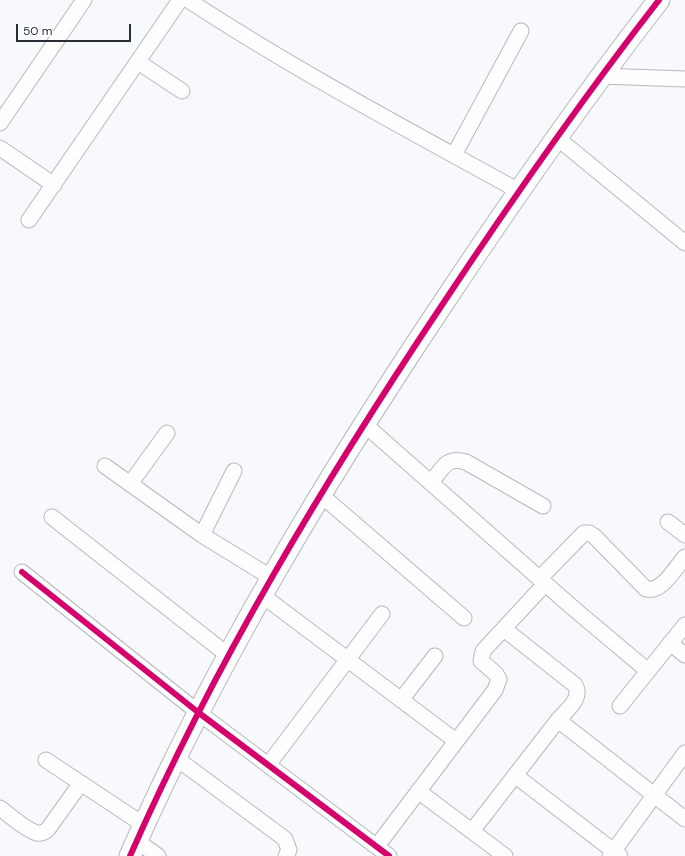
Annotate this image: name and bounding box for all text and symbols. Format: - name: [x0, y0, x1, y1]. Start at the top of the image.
- scale bar: [18, 16, 133, 42]
- text: 50 m: [23, 23, 52, 39]

